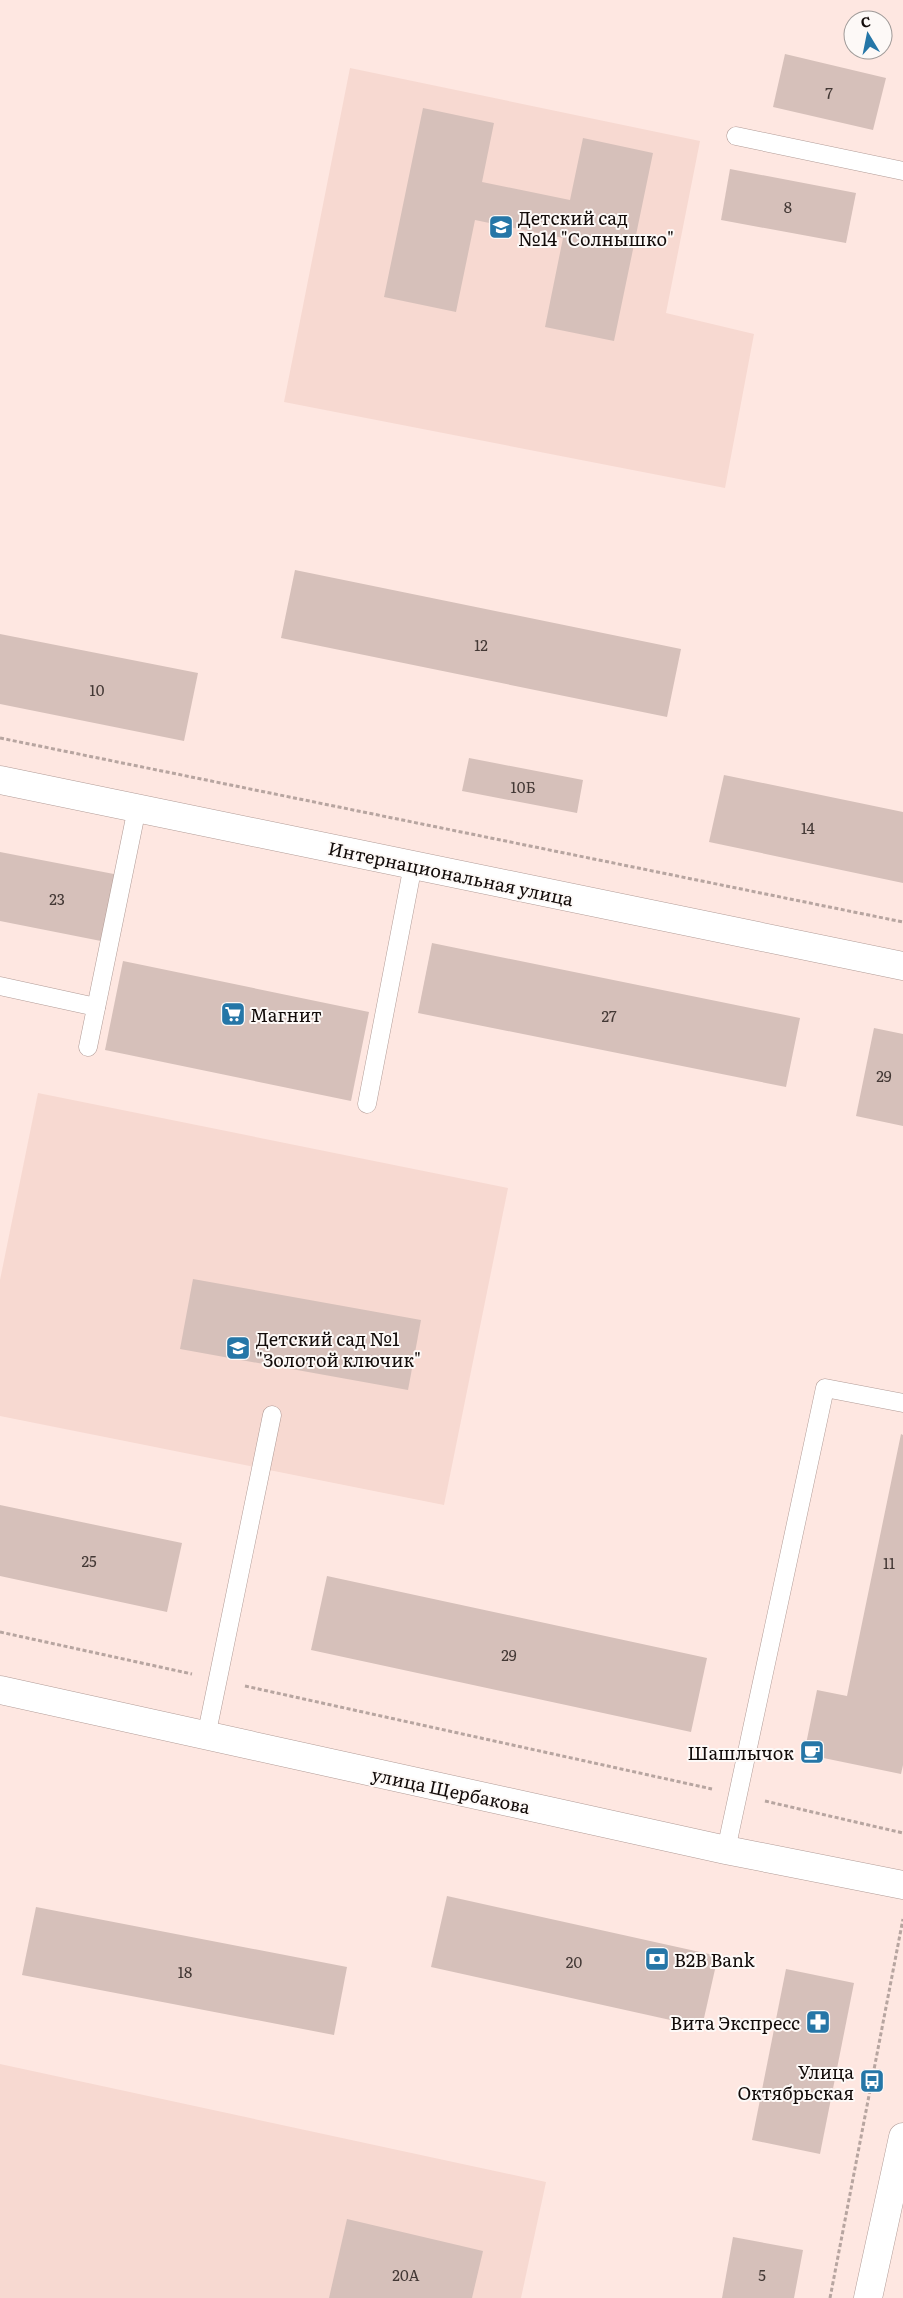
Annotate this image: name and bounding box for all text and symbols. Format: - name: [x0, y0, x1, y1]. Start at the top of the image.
- north arrow: [843, 10, 893, 60]
- text: С: [859, 10, 872, 32]
- house number: 7: [825, 81, 833, 104]
- house number: 8: [784, 195, 792, 218]
- place label: Детский сад №14 "Солнышко": [518, 204, 674, 252]
- school or university icon: Детский сад №14 "Солнышко": [488, 214, 514, 240]
- house number: 12: [474, 633, 488, 656]
- house number: 10: [90, 678, 105, 701]
- house number: 10Б: [511, 775, 535, 798]
- house number: 14: [801, 816, 815, 839]
- street label: Интернациональная улица: [326, 834, 576, 912]
- house number: 23: [49, 887, 65, 910]
- supermarket icon: Магнит: [220, 1001, 246, 1027]
- place label: Магнит: [250, 1001, 322, 1028]
- house number: 27: [601, 1004, 617, 1027]
- house number: 29: [876, 1064, 892, 1087]
- place label: Детский сад №1 "Золотой ключик": [256, 1325, 421, 1373]
- school or university icon: Детский сад №1 "Золотой ключик": [225, 1335, 251, 1361]
- house number: 25: [81, 1549, 97, 1572]
- house number: 11: [883, 1551, 895, 1574]
- house number: 29: [501, 1643, 517, 1666]
- place label: Шашлычок: [688, 1739, 794, 1766]
- cafe icon: Шашлычок: [799, 1739, 825, 1765]
- street label: улица Щербакова: [369, 1760, 533, 1820]
- bank icon: B2B Bank: [644, 1946, 670, 1972]
- place label: B2B Bank: [674, 1946, 756, 1973]
- house number: 20: [566, 1950, 582, 1973]
- house number: 18: [178, 1960, 192, 1983]
- place label: Вита Экспресс: [670, 2009, 800, 2036]
- pharmacy icon: Вита Экспресс: [805, 2009, 831, 2035]
- place label: Улица Октябрьская: [737, 2058, 854, 2106]
- bus stop icon: Улица Октябрьская: [859, 2068, 885, 2094]
- house number: 20А: [392, 2263, 420, 2286]
- house number: 5: [758, 2263, 766, 2286]

